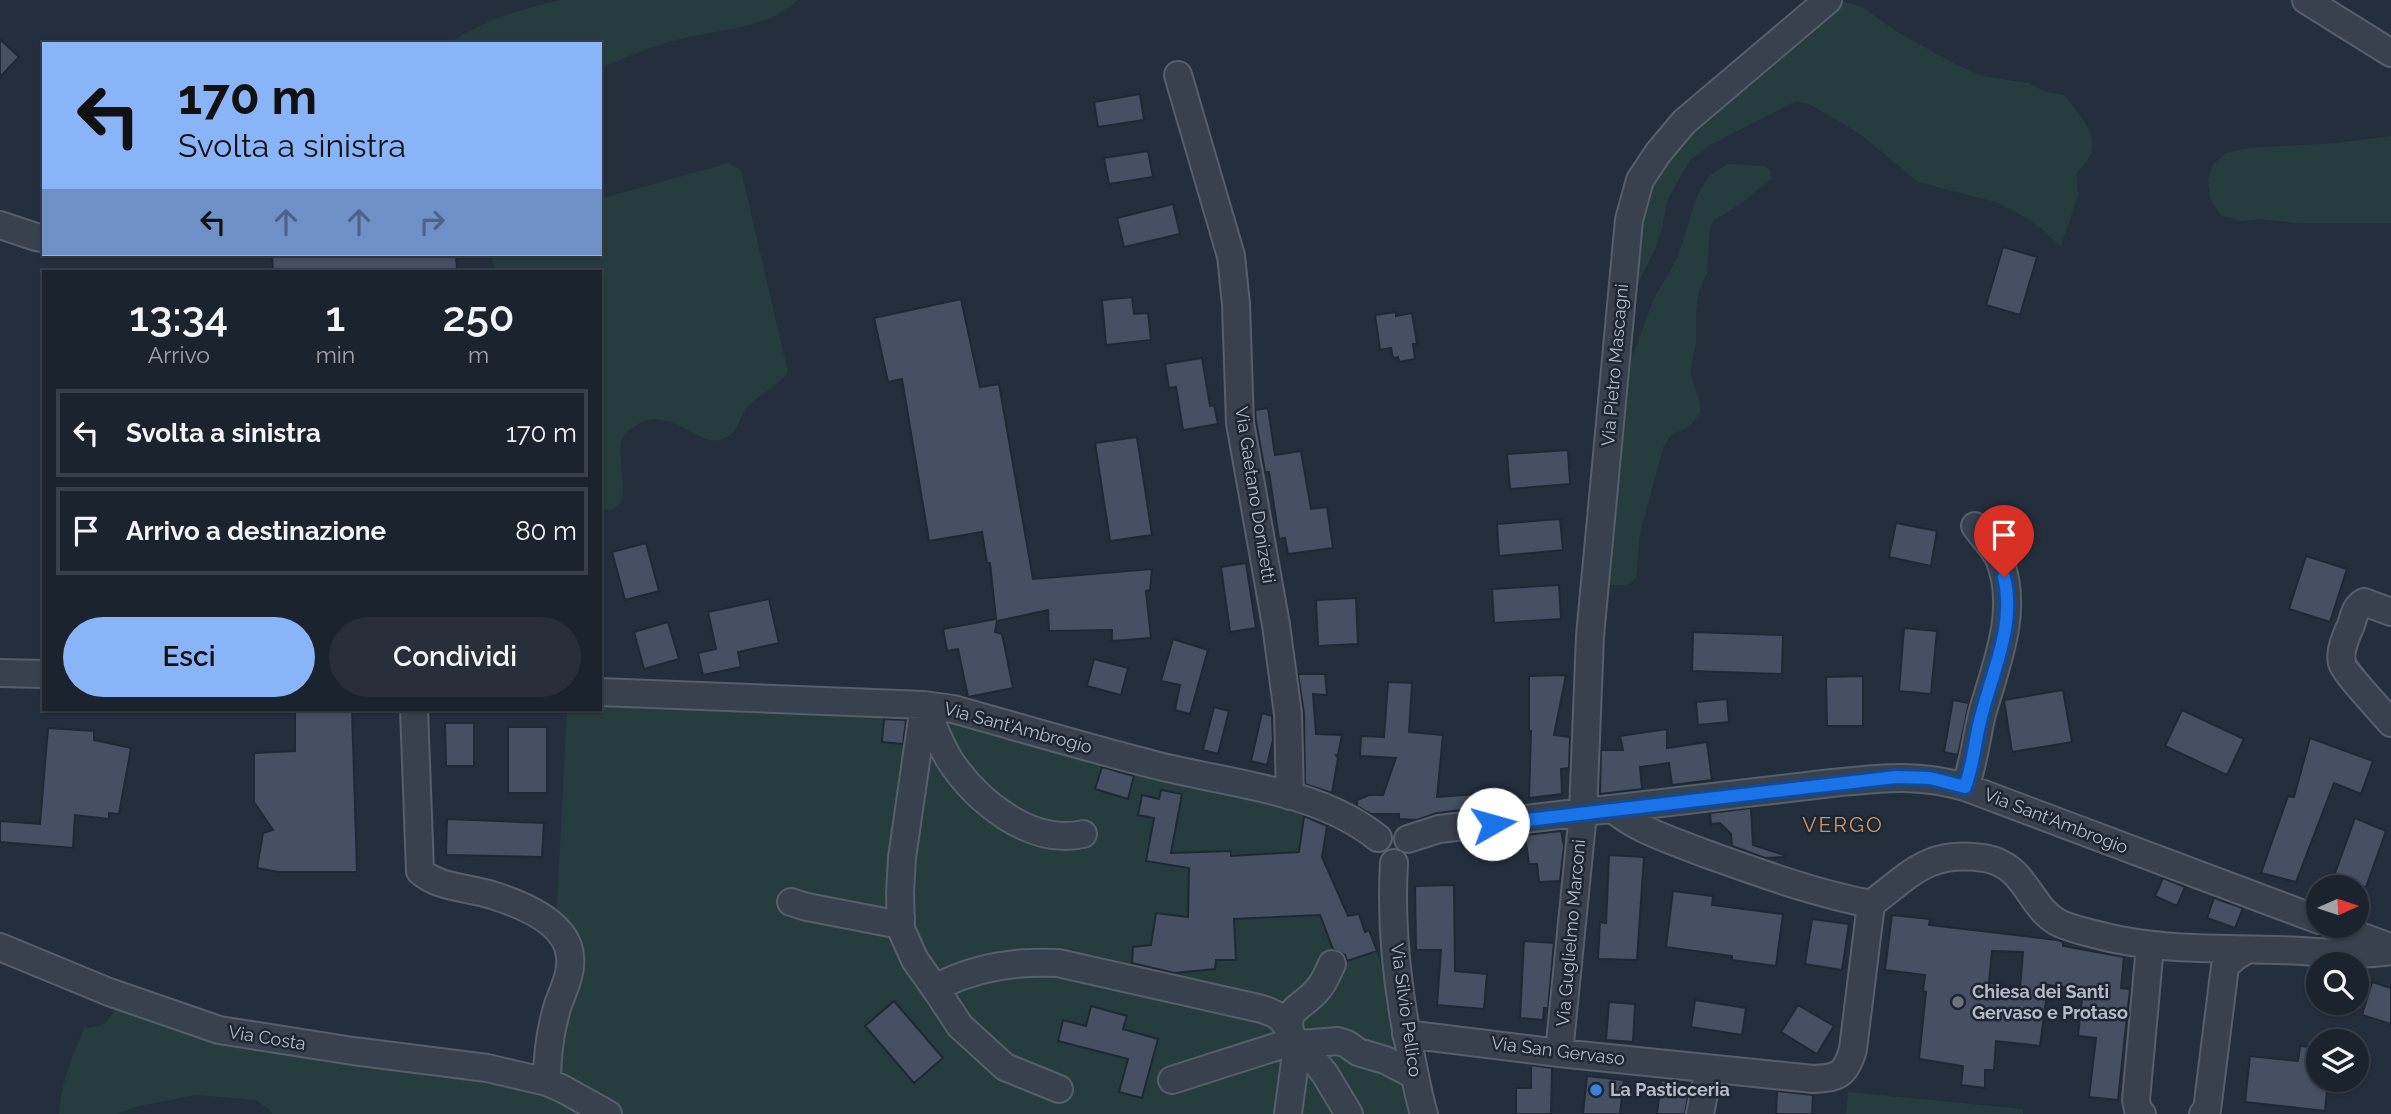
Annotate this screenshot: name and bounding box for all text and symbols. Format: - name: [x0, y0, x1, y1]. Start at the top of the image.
- text: 170 m: [178, 68, 317, 125]
- icon: left: [63, 70, 154, 161]
- text: Svolta a sinistra: [178, 127, 406, 164]
- icon: left: [194, 203, 232, 241]
- icon: ahead: [267, 203, 305, 241]
- icon: ahead: [340, 203, 378, 241]
- icon: right: [413, 203, 451, 241]
- street label: Via Pietro Mascagni: [1597, 283, 1632, 447]
- text: 13:34: [129, 292, 228, 341]
- text: 1: [326, 292, 345, 341]
- text: 250: [443, 292, 515, 341]
- text: Arrivo: [148, 341, 210, 368]
- text: min: [316, 341, 355, 368]
- text: m: [468, 341, 489, 368]
- street label: Via Gaetano Donizetti: [1231, 405, 1280, 585]
- icon: left: [67, 414, 105, 452]
- text: Svolta a sinistra: [126, 418, 321, 448]
- text: 170 m: [506, 418, 577, 448]
- pin: [1974, 505, 2034, 577]
- icon: arrive: [67, 512, 105, 550]
- text: Arrivo a destinazione: [126, 516, 386, 546]
- text: 80 m: [515, 516, 577, 546]
- icon: arrive: [1985, 516, 2023, 554]
- button: Esci: [63, 617, 315, 697]
- button: Condividi: [329, 617, 581, 697]
- street label: Via Sant'Ambrogio: [942, 698, 1095, 757]
- street label: Via Sant'Ambrogio: [1981, 783, 2131, 858]
- position arrow: [1456, 787, 1530, 861]
- district label: VERGO: [1802, 812, 1884, 837]
- street label: Via Guglielmo Marconi: [1552, 838, 1589, 1027]
- north arrow: [2306, 875, 2370, 938]
- map controls: [2306, 875, 2369, 1092]
- street label: Via Silvio Pellico: [1387, 942, 1426, 1078]
- button: search: [2306, 952, 2369, 1015]
- place label: Chiesa dei Santi Gervaso e Protaso: [1972, 981, 2128, 1023]
- marker: Chiesa dei Santi Gervaso e Protaso: [1950, 994, 1966, 1010]
- street label: Via Costa: [227, 1021, 307, 1054]
- button: layers: [2306, 1029, 2369, 1092]
- street label: Via San Gervaso: [1490, 1032, 1626, 1069]
- place label: La Pasticceria: [1610, 1079, 1730, 1100]
- marker: La Pasticceria: [1588, 1082, 1604, 1098]

